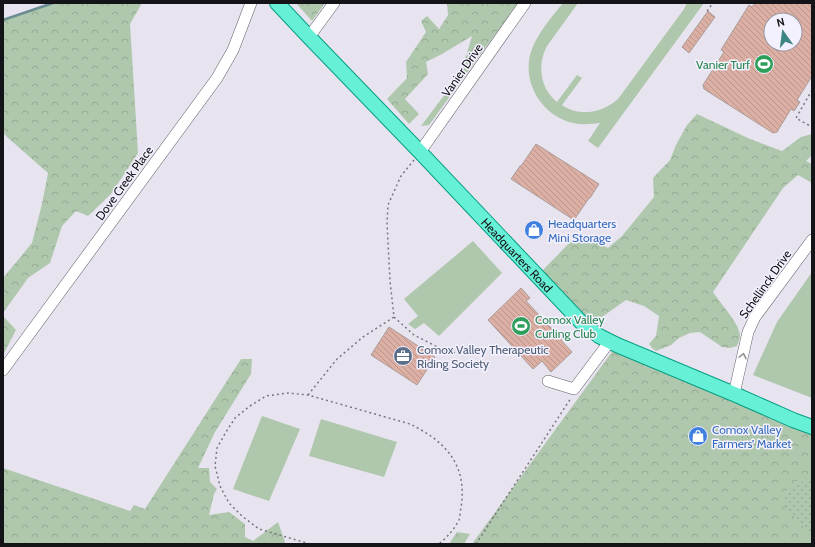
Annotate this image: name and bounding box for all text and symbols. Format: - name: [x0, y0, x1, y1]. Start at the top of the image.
- north arrow: [763, 12, 803, 52]
- text: N: [775, 15, 786, 30]
- street label: Vanier Drive: [438, 41, 486, 99]
- sports icon: Vanier Turf: [753, 53, 775, 75]
- place label: Vanier Turf: [696, 57, 750, 72]
- street label: Dove Creek Place: [92, 143, 156, 223]
- street label: Headquarters Road: [478, 214, 556, 295]
- place label: Headquarters Mini Storage: [548, 216, 616, 245]
- shop icon: Headquarters Mini Storage: [523, 219, 545, 241]
- street label: Schellinck Drive: [736, 247, 794, 321]
- place label: Comox Valley Curling Club: [535, 312, 604, 341]
- sports icon: Comox Valley Curling Club: [510, 315, 532, 337]
- place label: Comox Valley Therapeutic Riding Society: [417, 342, 549, 371]
- office icon: Comox Valley Therapeutic Riding Society: [392, 345, 414, 367]
- one-way arrow: [738, 352, 746, 359]
- place label: Comox Valley Farmers’ Market: [712, 422, 791, 451]
- shop icon: Comox Valley Farmers’ Market: [687, 425, 709, 447]

